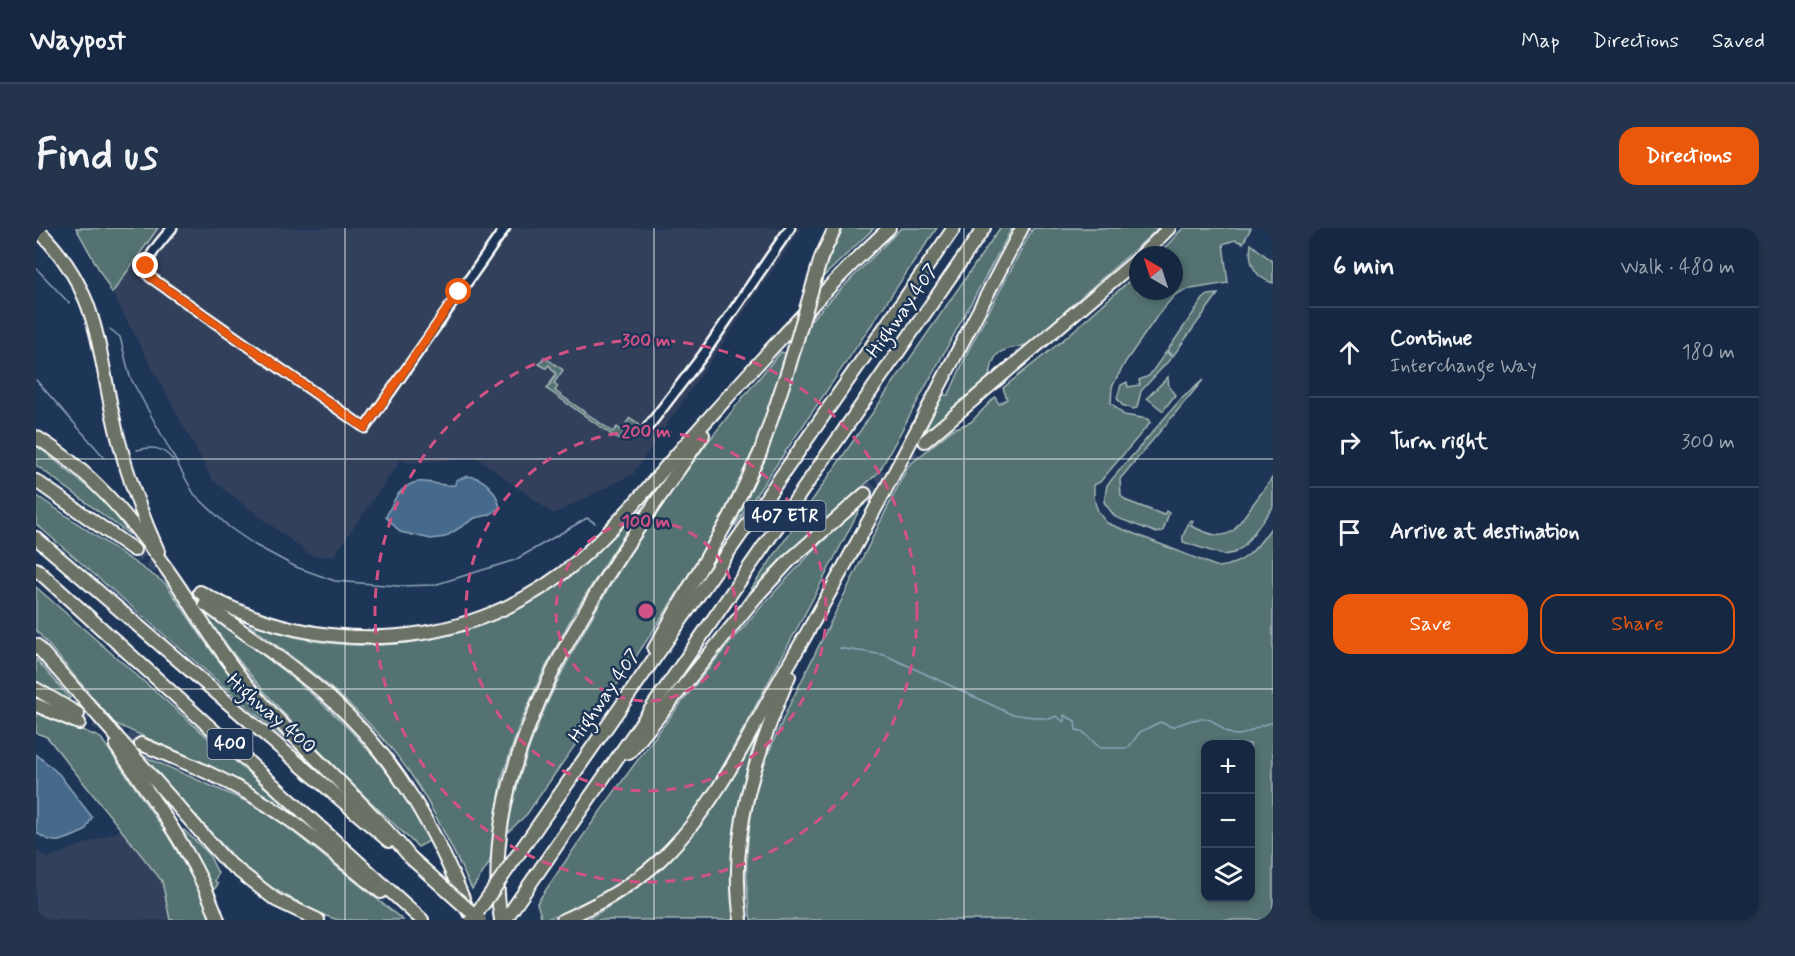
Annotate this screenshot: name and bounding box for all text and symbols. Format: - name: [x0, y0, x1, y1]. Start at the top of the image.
- text: Waypost: [30, 23, 126, 60]
- text: Map: [1521, 27, 1560, 55]
- text: Directions: [1593, 27, 1679, 55]
- text: Saved: [1712, 27, 1765, 55]
- button: Directions: [1619, 127, 1759, 185]
- text: Find us: [36, 129, 158, 184]
- north arrow: [1129, 246, 1183, 300]
- text: 6 min: [1333, 250, 1395, 284]
- route end: [132, 252, 158, 278]
- text: Walk · 480 m: [1620, 254, 1735, 281]
- street label: Highway 407: [861, 258, 947, 365]
- route start: [445, 278, 471, 304]
- text: Continue: [1390, 325, 1472, 353]
- text: 300 m: [622, 329, 670, 353]
- icon: ahead: [1333, 336, 1366, 369]
- text: 180 m: [1682, 339, 1735, 366]
- text: Interchange Way: [1390, 353, 1537, 380]
- text: 200 m: [621, 420, 671, 444]
- icon: right: [1333, 426, 1366, 459]
- text: Turn right: [1390, 428, 1488, 456]
- text: 300 m: [1681, 429, 1735, 456]
- road number: 407 ETR: [744, 501, 825, 531]
- text: 100 m: [622, 510, 670, 534]
- icon: arrive: [1333, 516, 1366, 549]
- text: Arrive at destination: [1390, 518, 1580, 546]
- button: Save: [1333, 594, 1528, 654]
- button: Share: [1540, 594, 1735, 654]
- centre of rings: [636, 601, 656, 621]
- street label: Highway 407: [563, 643, 649, 750]
- street label: Highway 400: [222, 669, 320, 759]
- road number: 400: [208, 729, 252, 759]
- map controls: [1201, 740, 1255, 902]
- button: +: [1201, 740, 1255, 794]
- button: −: [1201, 794, 1255, 848]
- button: layers: [1201, 848, 1255, 902]

